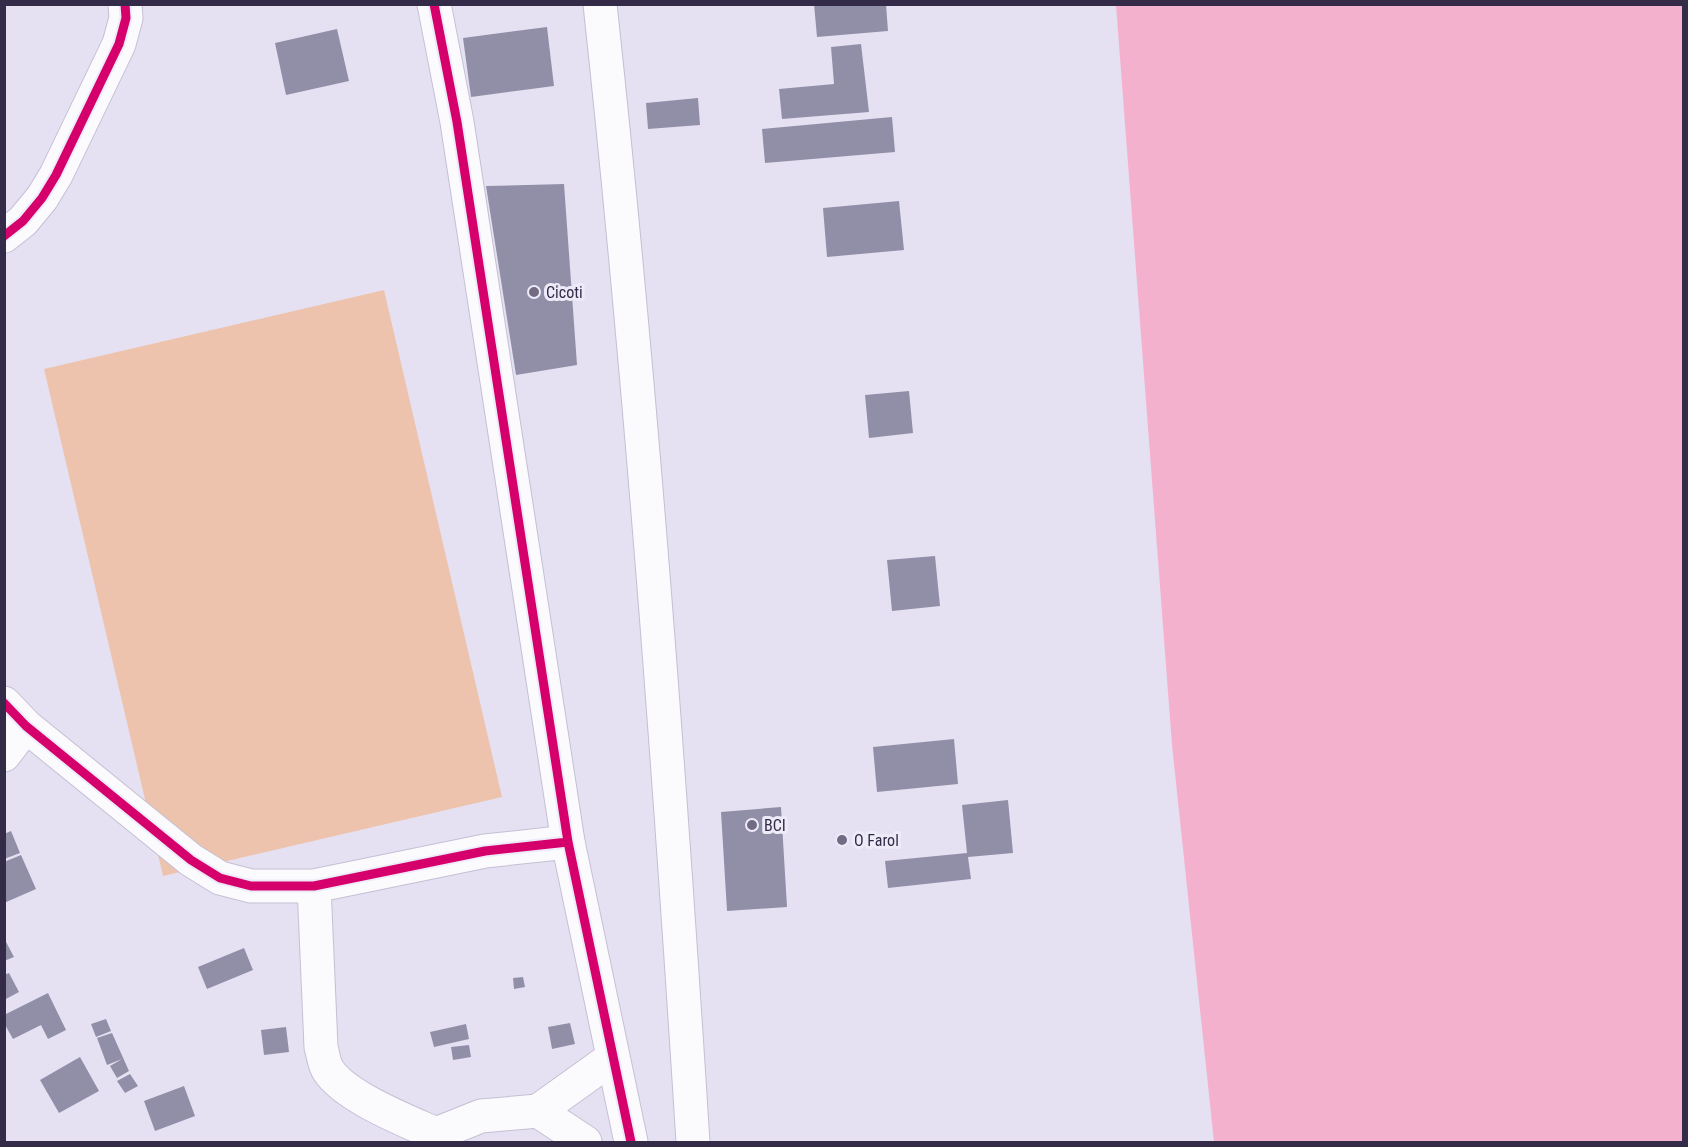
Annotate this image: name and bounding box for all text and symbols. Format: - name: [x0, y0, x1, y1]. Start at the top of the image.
- place label: Cicoti: [546, 283, 583, 302]
- marker: Cicoti: [527, 285, 541, 299]
- place label: BCI: [764, 816, 786, 835]
- marker: BCI: [745, 818, 759, 832]
- place label: O Farol: [854, 831, 899, 850]
- marker: O Farol: [835, 833, 849, 847]

